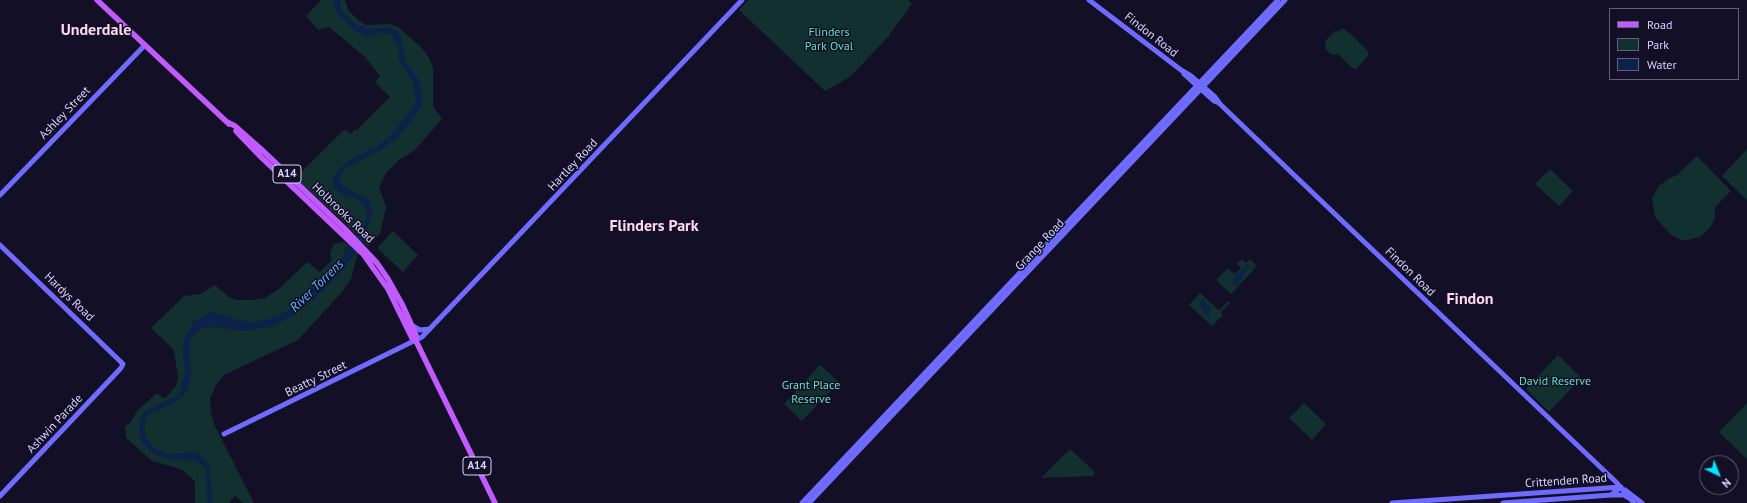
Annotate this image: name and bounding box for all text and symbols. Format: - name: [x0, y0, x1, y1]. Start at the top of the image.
- legend: [1609, 8, 1739, 80]
- street label: Findon Road: [1121, 10, 1181, 60]
- text: Road: [1647, 17, 1672, 32]
- district label: Underdale: [61, 20, 131, 40]
- park label: Flinders Park Oval: [805, 26, 853, 54]
- text: Park: [1647, 37, 1669, 52]
- text: Water: [1647, 57, 1677, 72]
- street label: Ashley Street: [36, 84, 94, 142]
- street label: Hartley Road: [545, 136, 601, 194]
- road number: A14: [273, 165, 301, 183]
- street label: Holbrooks Road: [309, 180, 377, 246]
- district label: Flinders Park: [609, 216, 699, 236]
- street label: Grange Road: [1013, 216, 1067, 274]
- street label: Findon Road: [1382, 245, 1438, 299]
- water label: River Torrens: [287, 257, 347, 315]
- street label: Hardys Road: [41, 270, 97, 324]
- district label: Findon: [1446, 289, 1494, 309]
- street label: Beatty Street: [283, 358, 349, 400]
- park label: David Reserve: [1519, 375, 1591, 389]
- park label: Grant Place Reserve: [782, 379, 840, 407]
- street label: Ashwin Parade: [24, 392, 86, 456]
- north arrow: [1699, 455, 1739, 495]
- road number: A14: [463, 457, 491, 475]
- street label: Crittenden Road: [1524, 471, 1608, 491]
- text: N: [1719, 475, 1734, 491]

